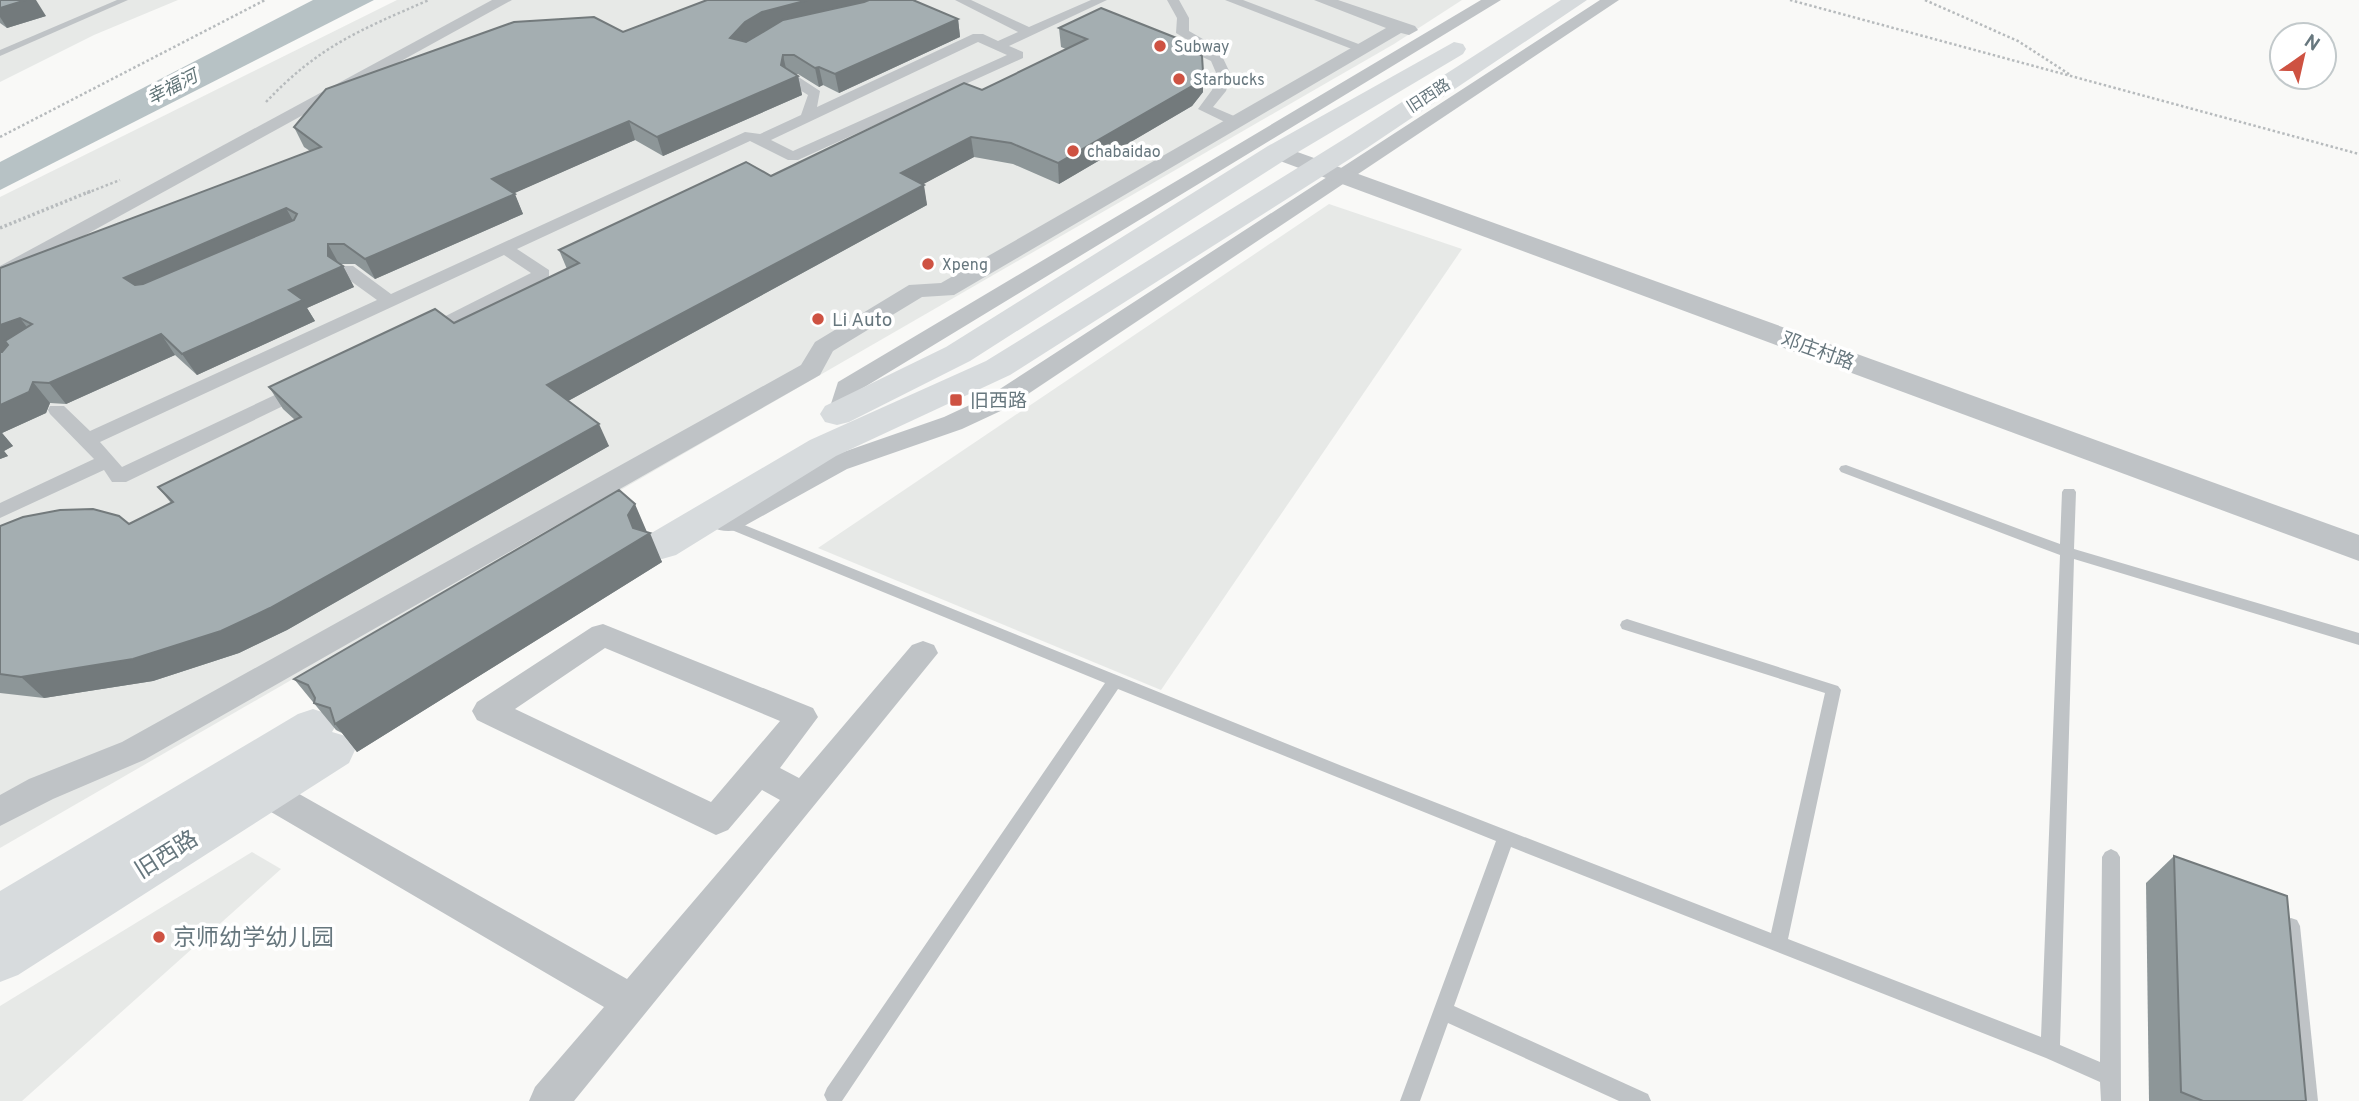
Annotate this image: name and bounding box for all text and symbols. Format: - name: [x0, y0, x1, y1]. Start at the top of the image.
- north arrow: [2268, 21, 2338, 91]
- text: N: [2299, 30, 2324, 57]
- marker: Subway: [1152, 38, 1168, 54]
- place label: Subway: [1174, 38, 1230, 58]
- water label: 幸福河: [143, 64, 205, 111]
- marker: Starbucks: [1171, 71, 1187, 87]
- place label: Starbucks: [1193, 71, 1265, 91]
- street label: 旧西路: [1404, 75, 1455, 118]
- marker: chabaidao: [1065, 143, 1081, 159]
- place label: chabaidao: [1087, 143, 1161, 163]
- marker: Xpeng: [920, 256, 936, 272]
- place label: Xpeng: [942, 256, 988, 276]
- place label: Li Auto: [832, 309, 892, 333]
- marker: Li Auto: [810, 311, 826, 327]
- street label: 邓庄村路: [1777, 328, 1857, 376]
- place label: 旧西路: [970, 390, 1027, 414]
- marker: 旧西路: [948, 392, 964, 408]
- street label: 旧西路: [130, 826, 204, 887]
- place label: 京师幼学幼儿园: [173, 925, 334, 954]
- marker: 京师幼学幼儿园: [151, 929, 167, 945]

